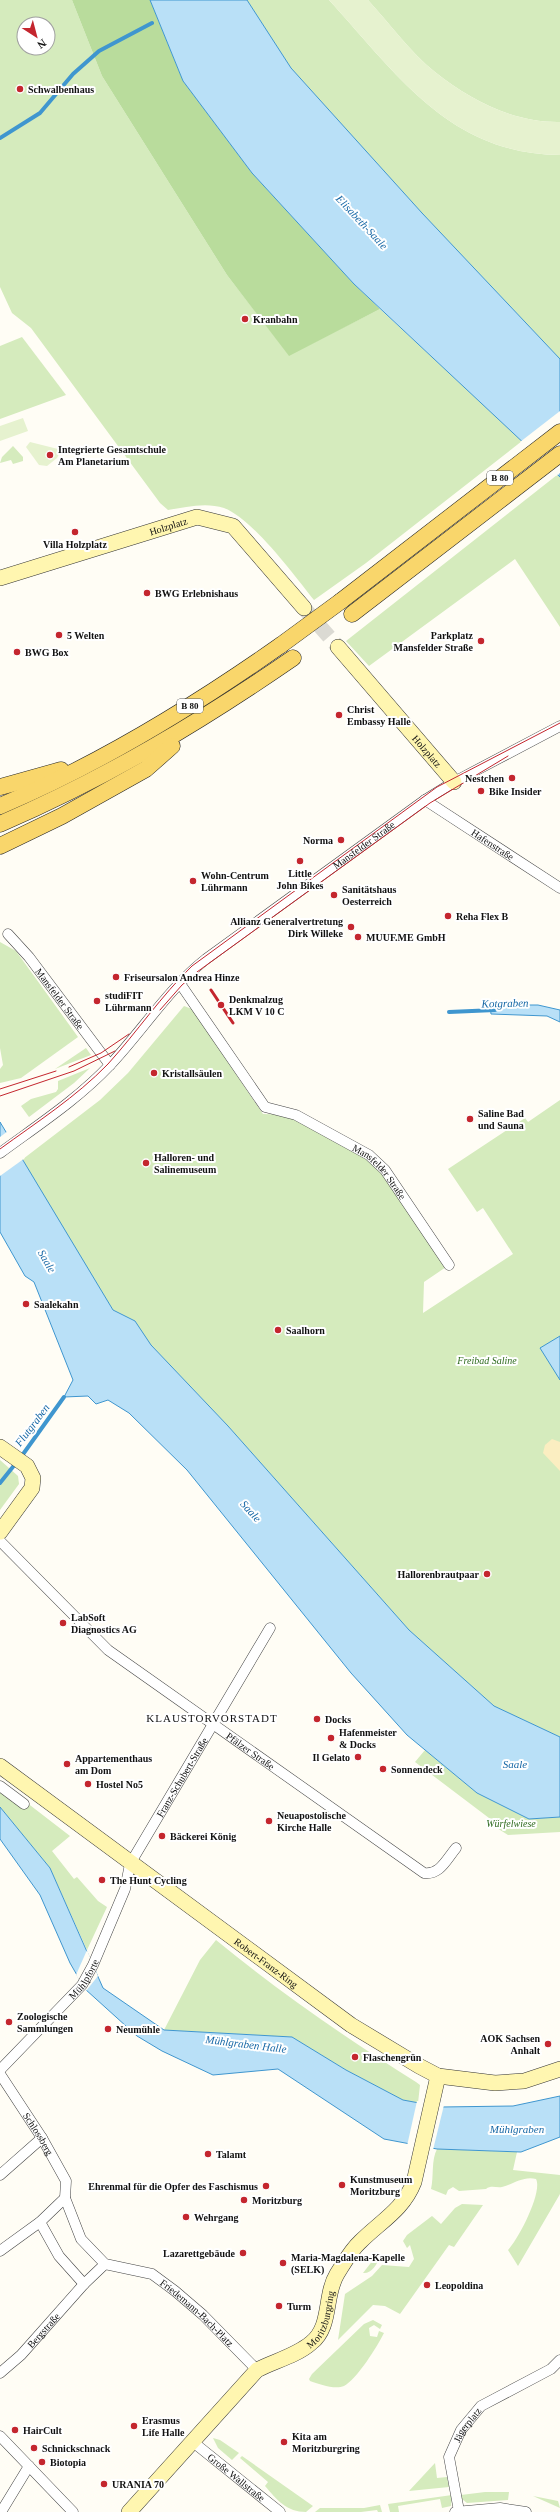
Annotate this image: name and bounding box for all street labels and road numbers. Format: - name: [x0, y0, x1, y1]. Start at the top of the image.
- road number: B 80: [487, 471, 513, 485]
- street label: Holzplatz: [148, 515, 189, 537]
- road number: B 80: [177, 699, 203, 713]
- street label: Holzplatz: [410, 733, 444, 770]
- street label: Mansfelder Straße: [331, 819, 397, 871]
- street label: Hafenstraße: [469, 827, 516, 863]
- street label: Mansfelder Straße: [33, 966, 87, 1032]
- street label: Mansfelder Straße: [350, 1142, 408, 1202]
- street label: Pfälzer Straße: [224, 1730, 277, 1772]
- street label: Franz-Schubert-Straße: [154, 1735, 210, 1819]
- street label: Robert-Franz-Ring: [232, 1936, 300, 1990]
- street label: Mühlpforte: [67, 1957, 101, 2001]
- street label: Schlossberg: [21, 2110, 55, 2157]
- street label: Friedemann-Bach-Platz: [158, 2277, 236, 2349]
- street label: Moritzburgring: [304, 2290, 336, 2350]
- street label: Bergstraße: [25, 2310, 62, 2350]
- street label: Jägerplatz: [451, 2405, 484, 2444]
- street label: Große Wallstraße: [206, 2451, 267, 2504]

